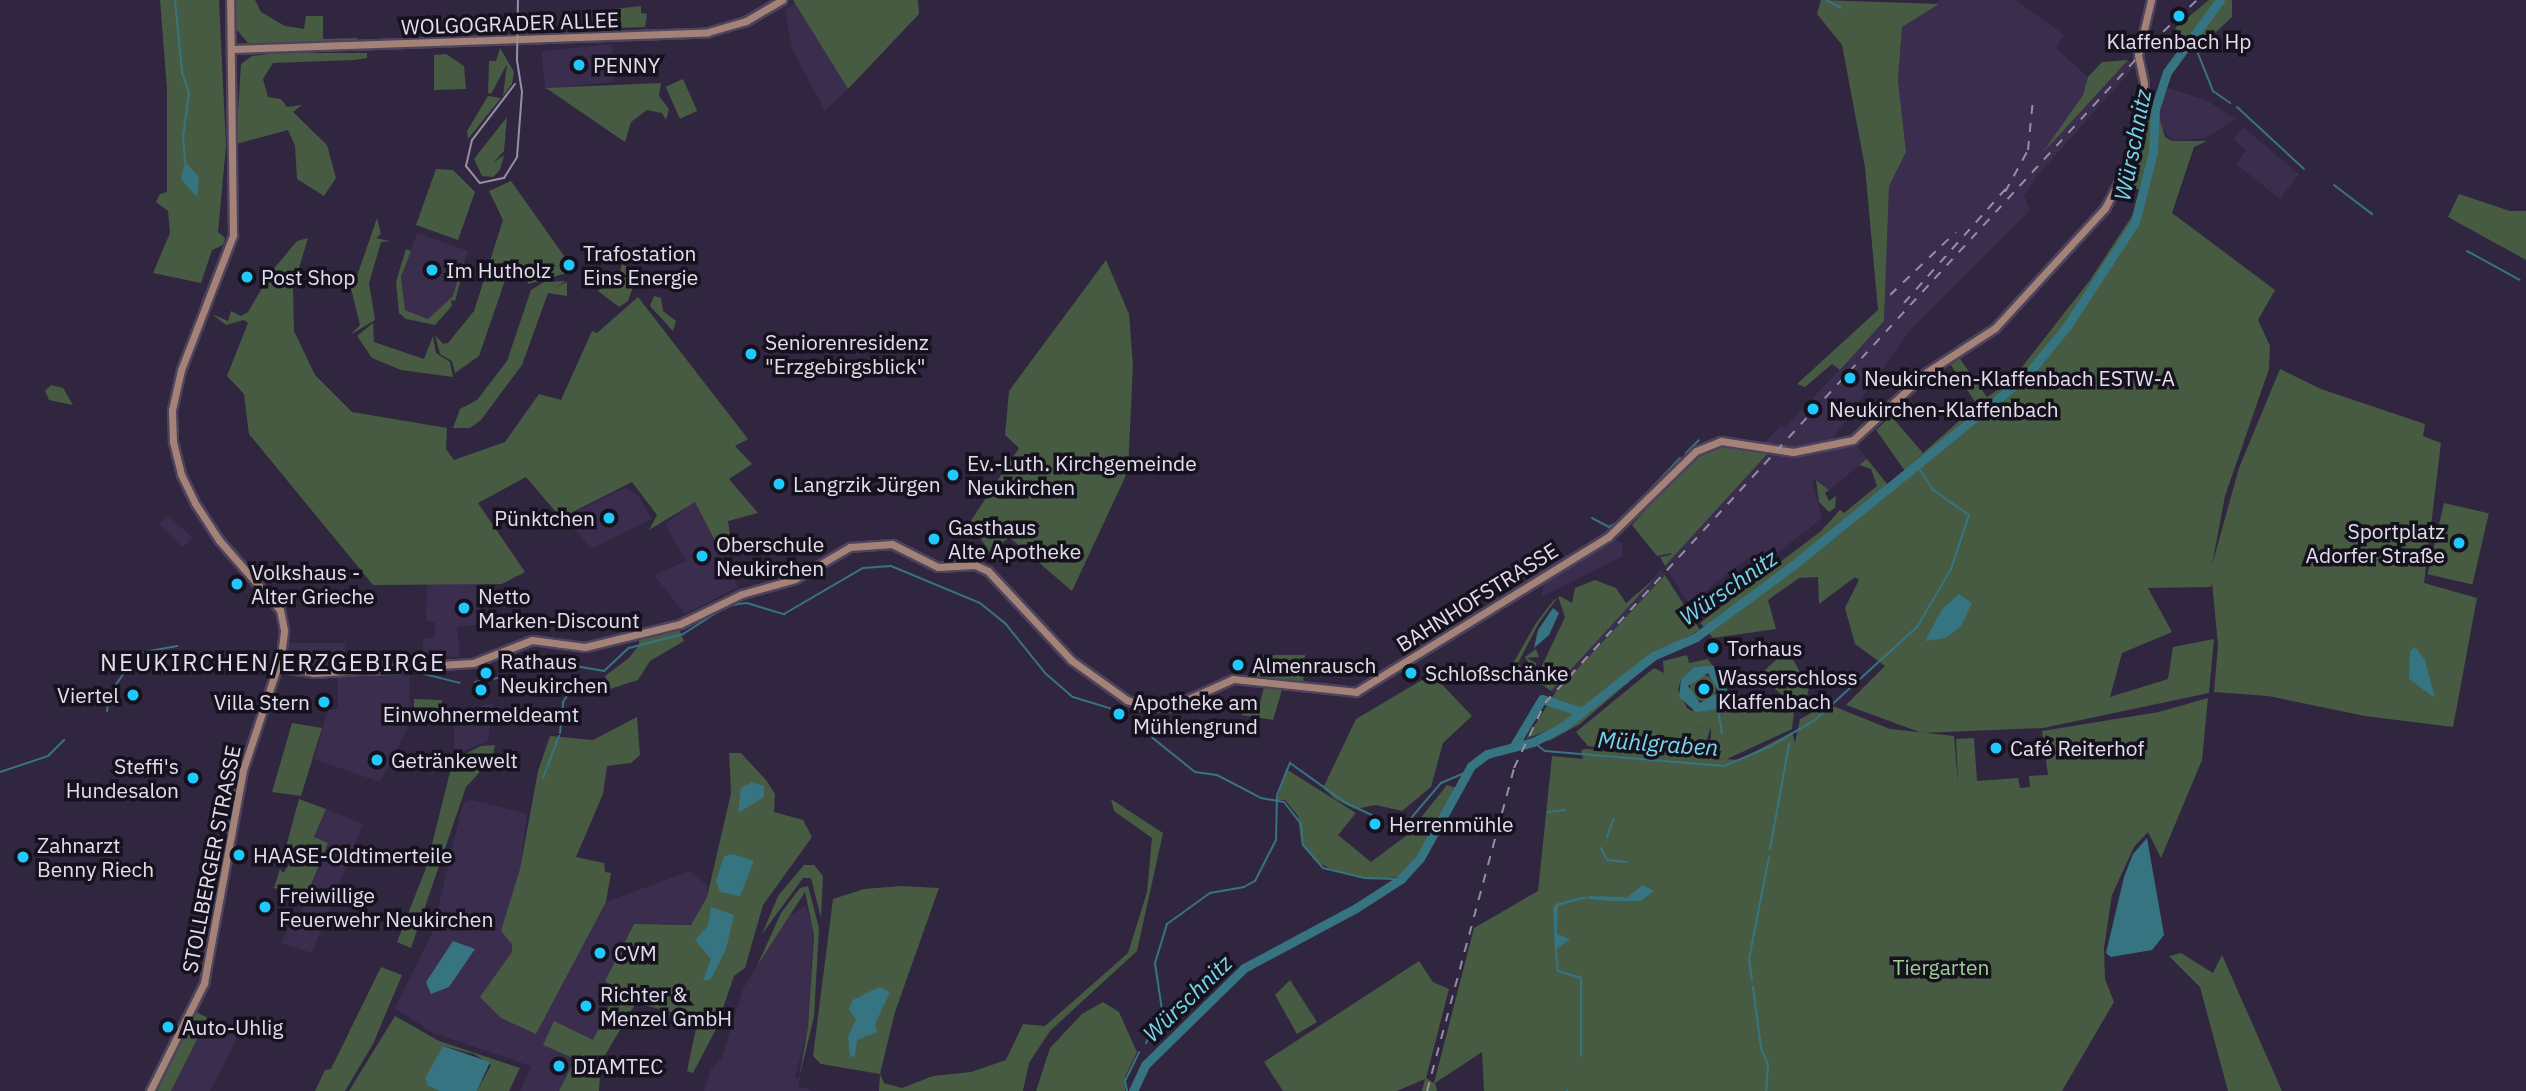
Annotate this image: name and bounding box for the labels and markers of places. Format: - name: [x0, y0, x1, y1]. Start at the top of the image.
- marker: Klaffenbach Hp: [2169, 6, 2189, 26]
- place label: Klaffenbach Hp: [2106, 28, 2252, 54]
- place label: PENNY: [593, 52, 660, 78]
- marker: PENNY: [571, 57, 587, 73]
- place label: Trafostation Eins Energie: [583, 240, 698, 290]
- place label: Im Hutholz: [446, 257, 551, 283]
- marker: Trafostation Eins Energie: [561, 257, 577, 273]
- marker: Im Hutholz: [424, 262, 440, 278]
- place label: Post Shop: [261, 264, 356, 290]
- marker: Post Shop: [239, 269, 255, 285]
- place label: Seniorenresidenz "Erzgebirgsblick": [765, 329, 929, 379]
- marker: Seniorenresidenz "Erzgebirgsblick": [743, 346, 759, 362]
- place label: Neukirchen-Klaffenbach ESTW-A: [1864, 365, 2175, 391]
- marker: Neukirchen-Klaffenbach ESTW-A: [1842, 370, 1858, 386]
- place label: Neukirchen-Klaffenbach: [1829, 396, 2059, 422]
- marker: Neukirchen-Klaffenbach: [1803, 399, 1823, 419]
- place label: Ev.-Luth. Kirchgemeinde Neukirchen: [967, 450, 1197, 500]
- marker: Ev.-Luth. Kirchgemeinde Neukirchen: [945, 467, 961, 483]
- place label: Langrzik Jürgen: [793, 471, 941, 497]
- marker: Langrzik Jürgen: [771, 476, 787, 492]
- place label: Pünktchen: [494, 505, 595, 531]
- marker: Pünktchen: [601, 510, 617, 526]
- place label: Gasthaus Alte Apotheke: [948, 514, 1081, 564]
- place label: Sportplatz Adorfer Straße: [2306, 518, 2445, 568]
- place label: Oberschule Neukirchen: [716, 531, 824, 581]
- marker: Gasthaus Alte Apotheke: [926, 531, 942, 547]
- marker: Sportplatz Adorfer Straße: [2451, 535, 2467, 551]
- marker: Oberschule Neukirchen: [694, 548, 710, 564]
- place label: Volkshaus - Alter Grieche: [251, 559, 375, 609]
- marker: Volkshaus - Alter Grieche: [229, 576, 245, 592]
- place label: Netto Marken-Discount: [478, 583, 640, 633]
- marker: Netto Marken-Discount: [456, 600, 472, 616]
- place label: Torhaus: [1727, 635, 1802, 661]
- marker: Torhaus: [1705, 640, 1721, 656]
- place label: Rathaus Neukirchen: [500, 648, 608, 698]
- place label: Almenrausch: [1252, 652, 1376, 678]
- marker: Almenrausch: [1230, 657, 1246, 673]
- place label: Schloßschänke: [1425, 660, 1569, 686]
- place label: Wasserschloss Klaffenbach: [1718, 664, 1858, 714]
- marker: Rathaus Neukirchen: [478, 665, 494, 681]
- marker: Schloßschänke: [1403, 665, 1419, 681]
- marker: Wasserschloss Klaffenbach: [1696, 681, 1712, 697]
- place label: Viertel: [57, 682, 119, 708]
- marker: Einwohnermeldeamt: [473, 682, 489, 698]
- marker: Viertel: [125, 687, 141, 703]
- place label: Villa Stern: [214, 689, 310, 715]
- place label: Apotheke am Mühlengrund: [1133, 689, 1258, 739]
- marker: Villa Stern: [316, 694, 332, 710]
- place label: Einwohnermeldeamt: [383, 701, 579, 727]
- marker: Apotheke am Mühlengrund: [1111, 706, 1127, 722]
- place label: Café Reiterhof: [2010, 735, 2144, 761]
- marker: Café Reiterhof: [1988, 740, 2004, 756]
- place label: Getränkewelt: [391, 747, 518, 773]
- marker: Getränkewelt: [369, 752, 385, 768]
- place label: Steffi's Hundesalon: [66, 753, 179, 803]
- marker: Steffi's Hundesalon: [185, 770, 201, 786]
- place label: Herrenmühle: [1389, 811, 1514, 837]
- marker: Herrenmühle: [1367, 816, 1383, 832]
- place label: Zahnarzt Benny Riech: [37, 832, 154, 882]
- place label: HAASE-Oldtimerteile: [253, 842, 453, 868]
- marker: HAASE-Oldtimerteile: [231, 847, 247, 863]
- marker: Zahnarzt Benny Riech: [15, 849, 31, 865]
- place label: Freiwillige Feuerwehr Neukirchen: [279, 882, 493, 932]
- marker: Freiwillige Feuerwehr Neukirchen: [257, 899, 273, 915]
- place label: CVM: [614, 940, 657, 966]
- marker: CVM: [592, 945, 608, 961]
- place label: Richter & Menzel GmbH: [600, 981, 732, 1031]
- marker: Richter & Menzel GmbH: [578, 998, 594, 1014]
- place label: Auto-Uhlig: [182, 1014, 283, 1040]
- marker: Auto-Uhlig: [160, 1019, 176, 1035]
- place label: DIAMTEC: [573, 1053, 663, 1079]
- marker: DIAMTEC: [551, 1058, 567, 1074]

